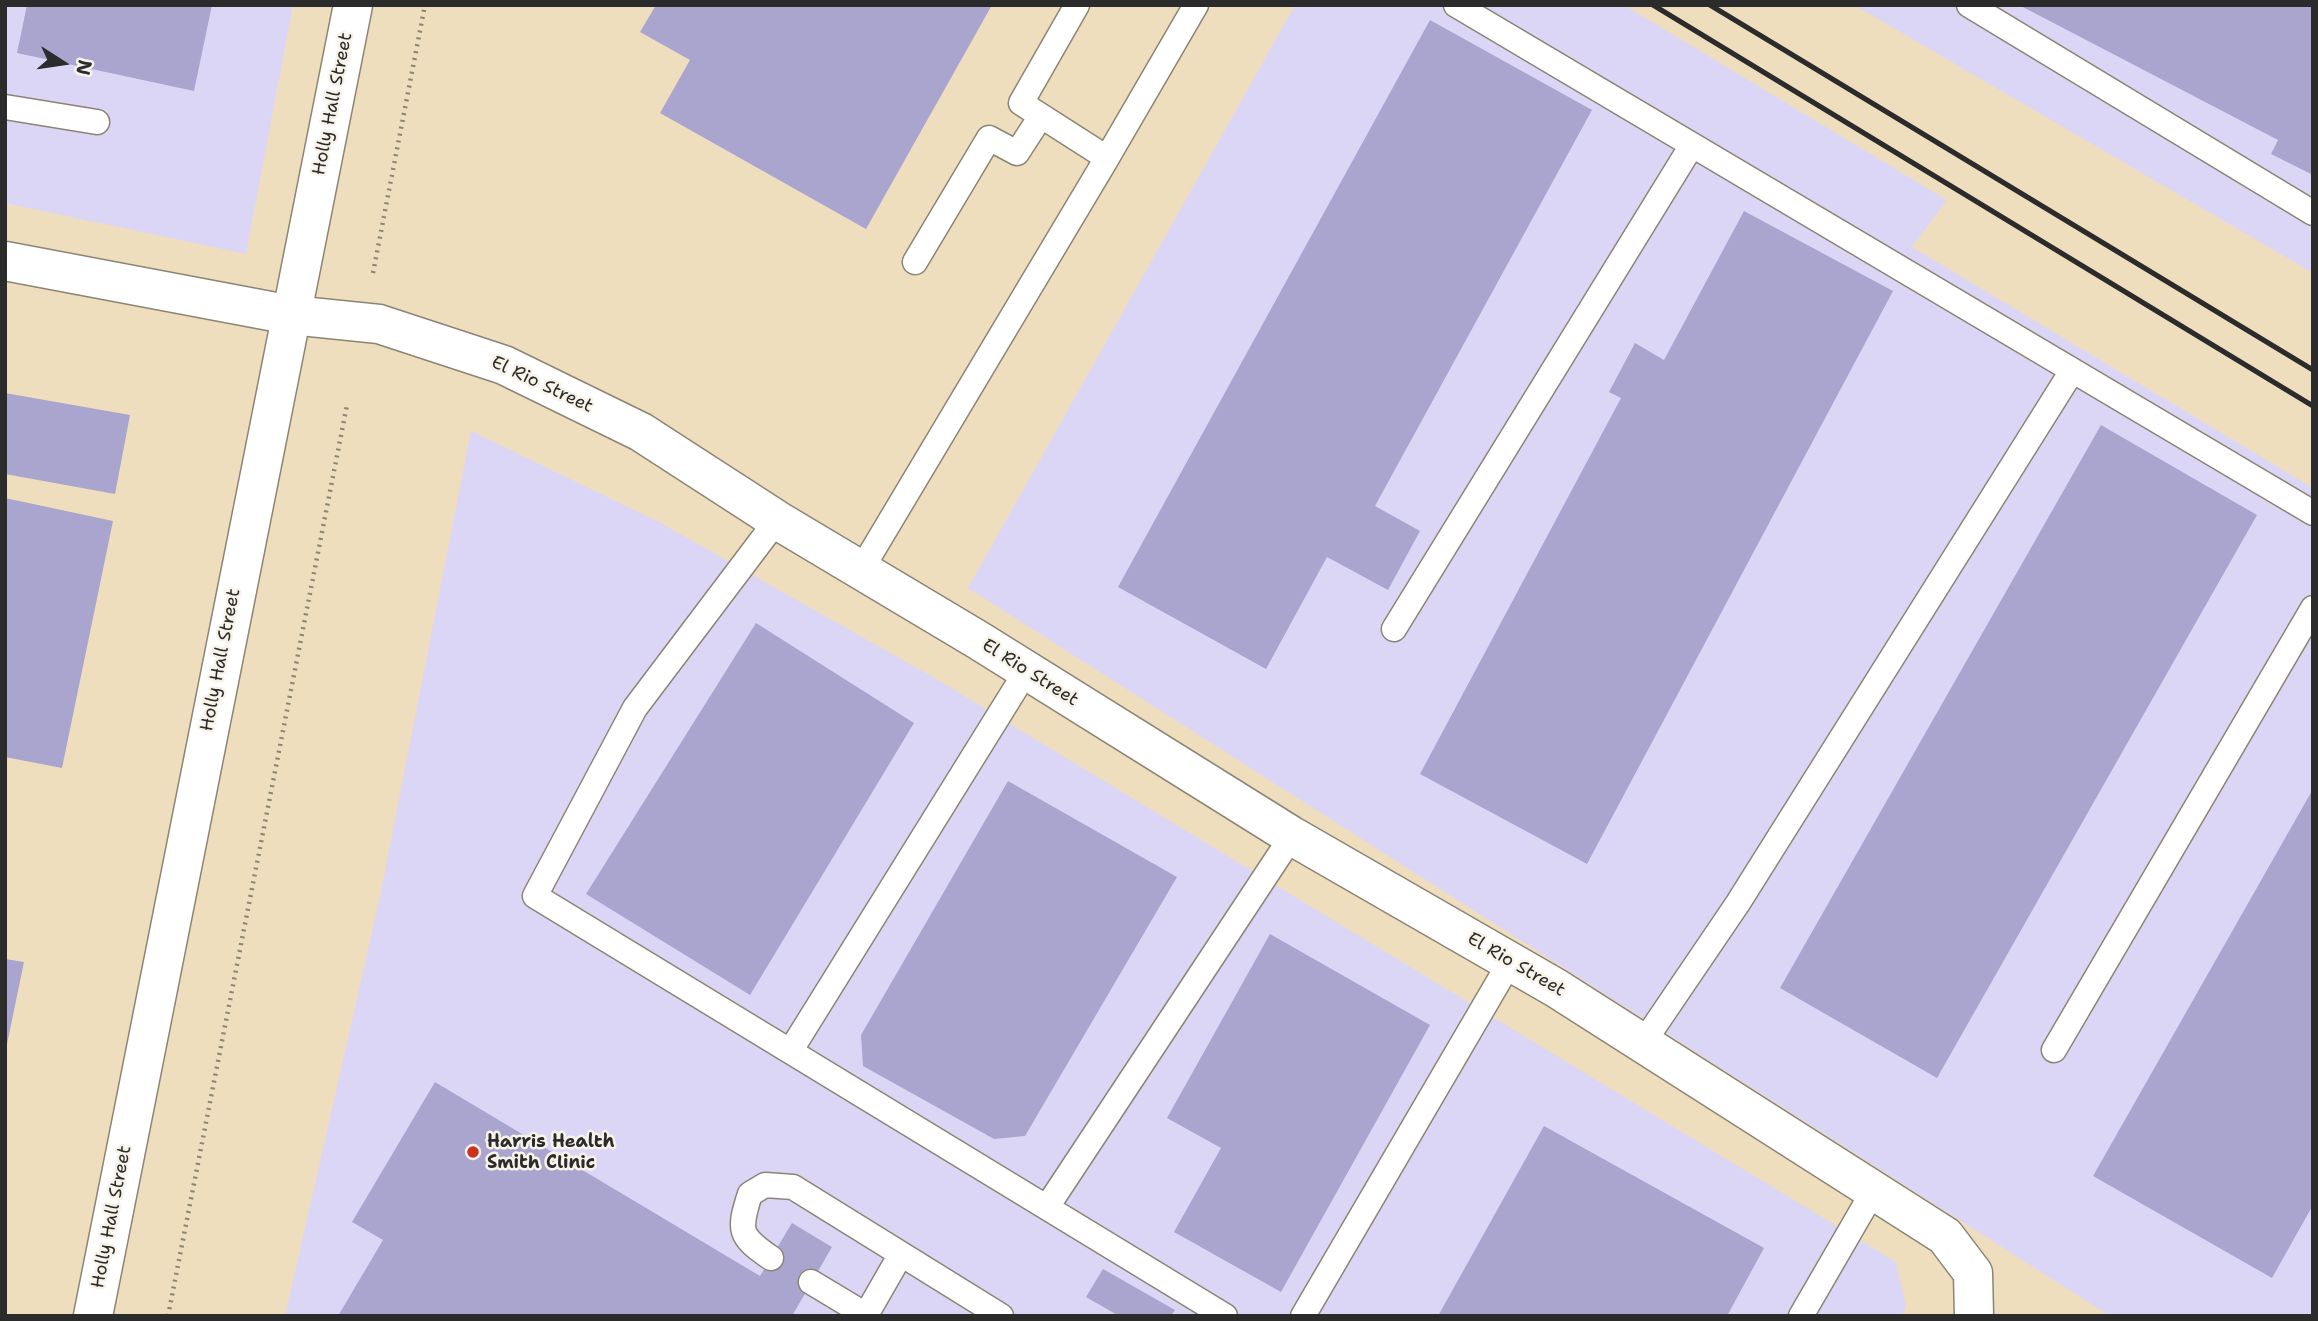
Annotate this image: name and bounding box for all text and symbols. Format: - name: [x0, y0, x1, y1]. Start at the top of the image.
- north arrow: [28, 28, 98, 98]
- street label: Holly Hall Street: [309, 31, 357, 177]
- text: N: [70, 58, 98, 77]
- street label: El Rio Street: [488, 352, 596, 418]
- street label: Holly Hall Street: [197, 587, 245, 733]
- street label: El Rio Street: [978, 635, 1082, 711]
- street label: El Rio Street: [1463, 928, 1569, 1002]
- place label: Harris Health Smith Clinic: [487, 1131, 614, 1174]
- street label: Holly Hall Street: [88, 1144, 136, 1290]
- marker: Harris Health Smith Clinic: [465, 1144, 481, 1160]

